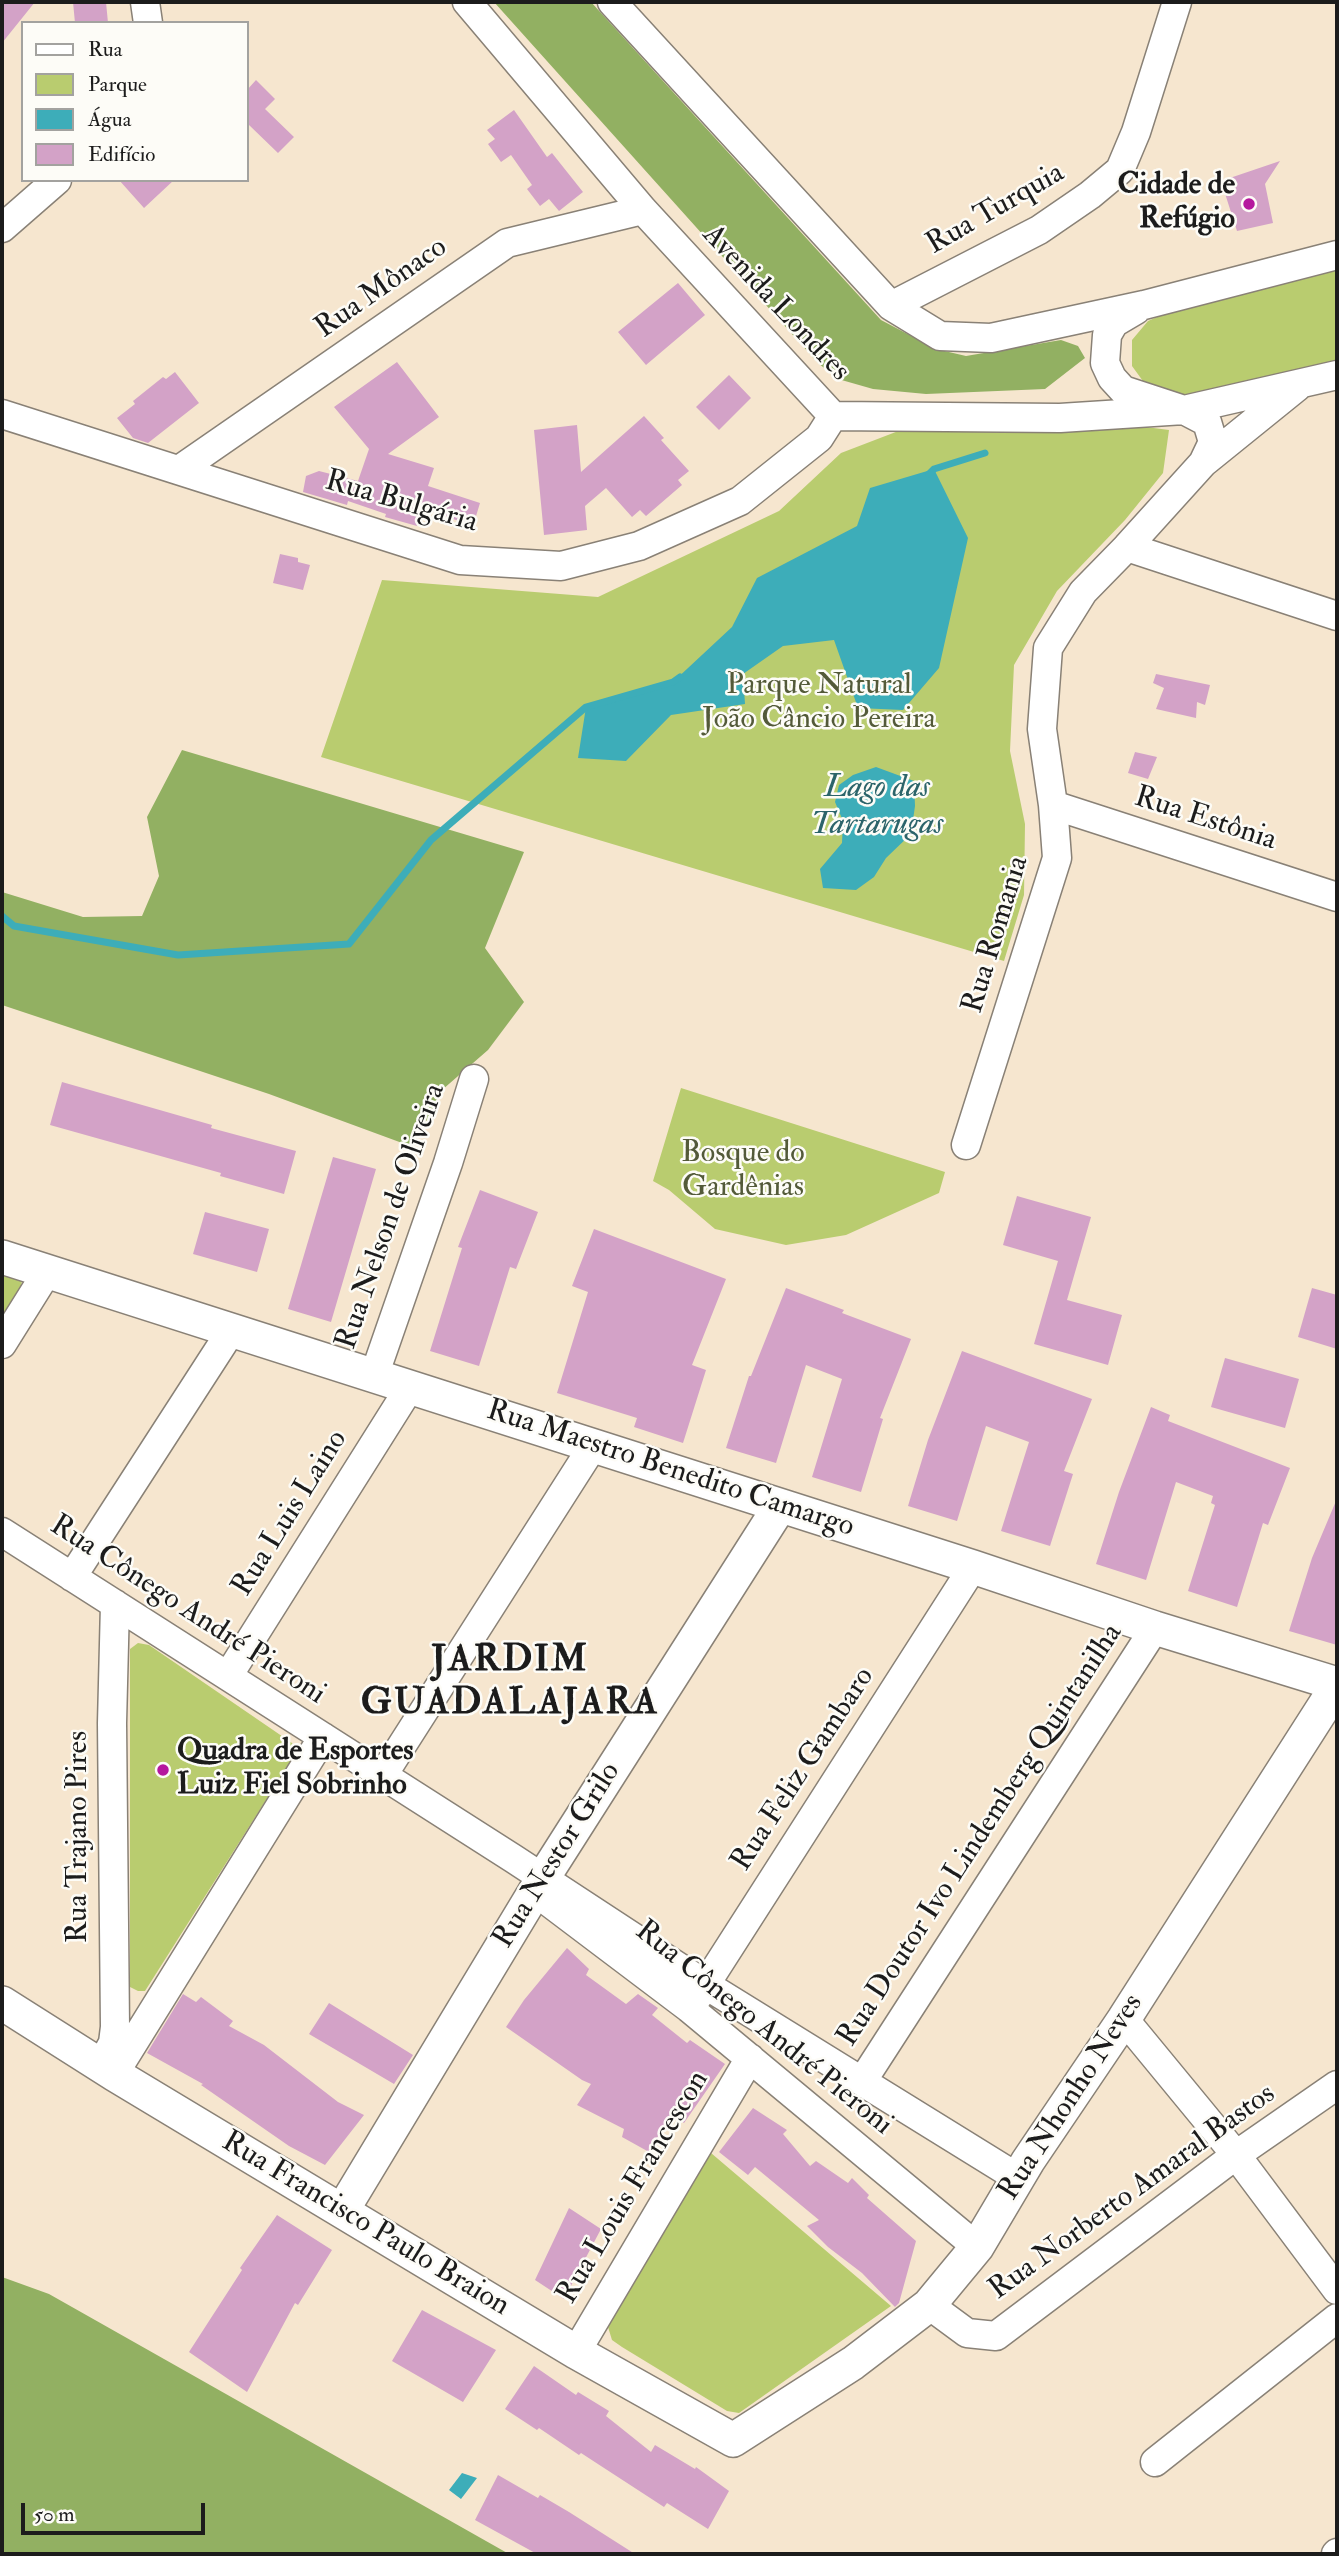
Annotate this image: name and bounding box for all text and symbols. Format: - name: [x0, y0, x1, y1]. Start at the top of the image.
- legend: [21, 21, 248, 182]
- text: Rua: [88, 36, 122, 63]
- text: Parque: [88, 71, 147, 98]
- text: Água: [88, 106, 131, 133]
- text: Edifício: [88, 141, 155, 168]
- street label: Rua Turquia: [921, 156, 1071, 264]
- place label: Cidade de Refúgio: [1117, 169, 1235, 240]
- marker: Cidade de Refúgio: [1241, 196, 1257, 212]
- street label: Avenida Londres: [693, 218, 857, 390]
- street label: Rua Mônaco: [309, 231, 455, 347]
- street label: Rua Bulgária: [321, 464, 481, 542]
- park label: Parque Natural João Câncio Pereira: [702, 669, 936, 740]
- water label: Lago das Tartarugas: [811, 770, 943, 845]
- street label: Rua Estônia: [1129, 780, 1281, 860]
- street label: Rua Romania: [956, 852, 1038, 1018]
- street label: Rua Nelson de Oliveira: [330, 1080, 454, 1354]
- park label: Bosque do Gardênias: [681, 1137, 805, 1208]
- street label: Rua Maestro Benedito Camargo: [482, 1394, 858, 1546]
- street label: Rua Luis Laino: [226, 1424, 356, 1604]
- street label: Rua Cônego André Pieroni: [43, 1508, 331, 1714]
- street label: Rua Doutor Ivo Lindemberg Quintanilha: [831, 1618, 1131, 2054]
- district label: JARDIM GUADALAJARA: [362, 1640, 658, 1727]
- street label: Rua Feliz Gambaro: [725, 1661, 883, 1879]
- street label: Rua Trajano Pires: [62, 1731, 98, 1943]
- place label: Quadra de Esportes Luiz Fiel Sobrinho: [177, 1735, 414, 1805]
- street label: Rua Nestor Grilo: [486, 1756, 630, 1956]
- marker: Quadra de Esportes Luiz Fiel Sobrinho: [155, 1762, 171, 1778]
- street label: Rua Cônego André Pieroni: [627, 1914, 899, 2144]
- street label: Rua Nhonho Neves: [992, 1988, 1152, 2208]
- street label: Rua Louis Francescon: [550, 2065, 718, 2311]
- street label: Rua Norberto Amaral Bastos: [983, 2077, 1283, 2309]
- street label: Rua Francisco Paulo Braion: [215, 2125, 515, 2325]
- scale bar: [24, 2490, 208, 2534]
- text: 50 m: [34, 2501, 75, 2528]

